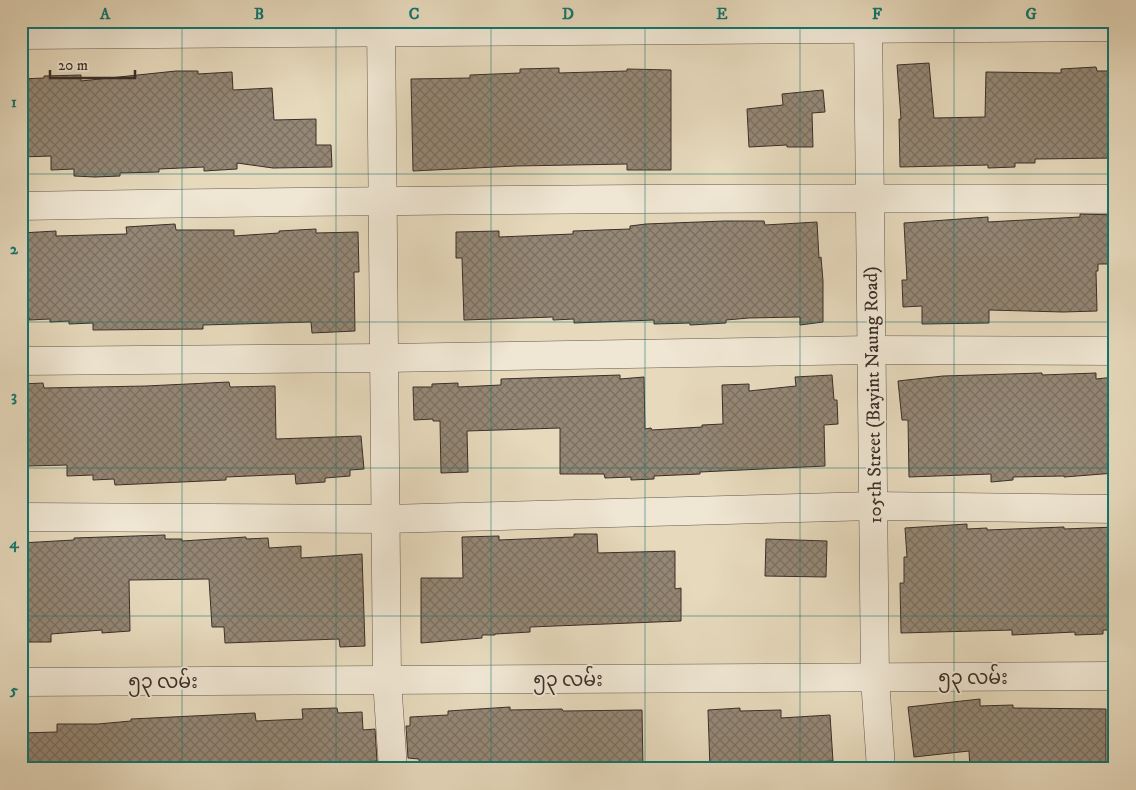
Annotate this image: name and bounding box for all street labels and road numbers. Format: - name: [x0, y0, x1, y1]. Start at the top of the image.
- street label: 105th Street (Bayint Naung Road): [860, 266, 887, 524]
- street label: ၅၃ လမ်း: [938, 663, 1008, 693]
- street label: ၅၃ လမ်း: [533, 665, 603, 695]
- street label: ၅၃ လမ်း: [128, 667, 198, 697]

